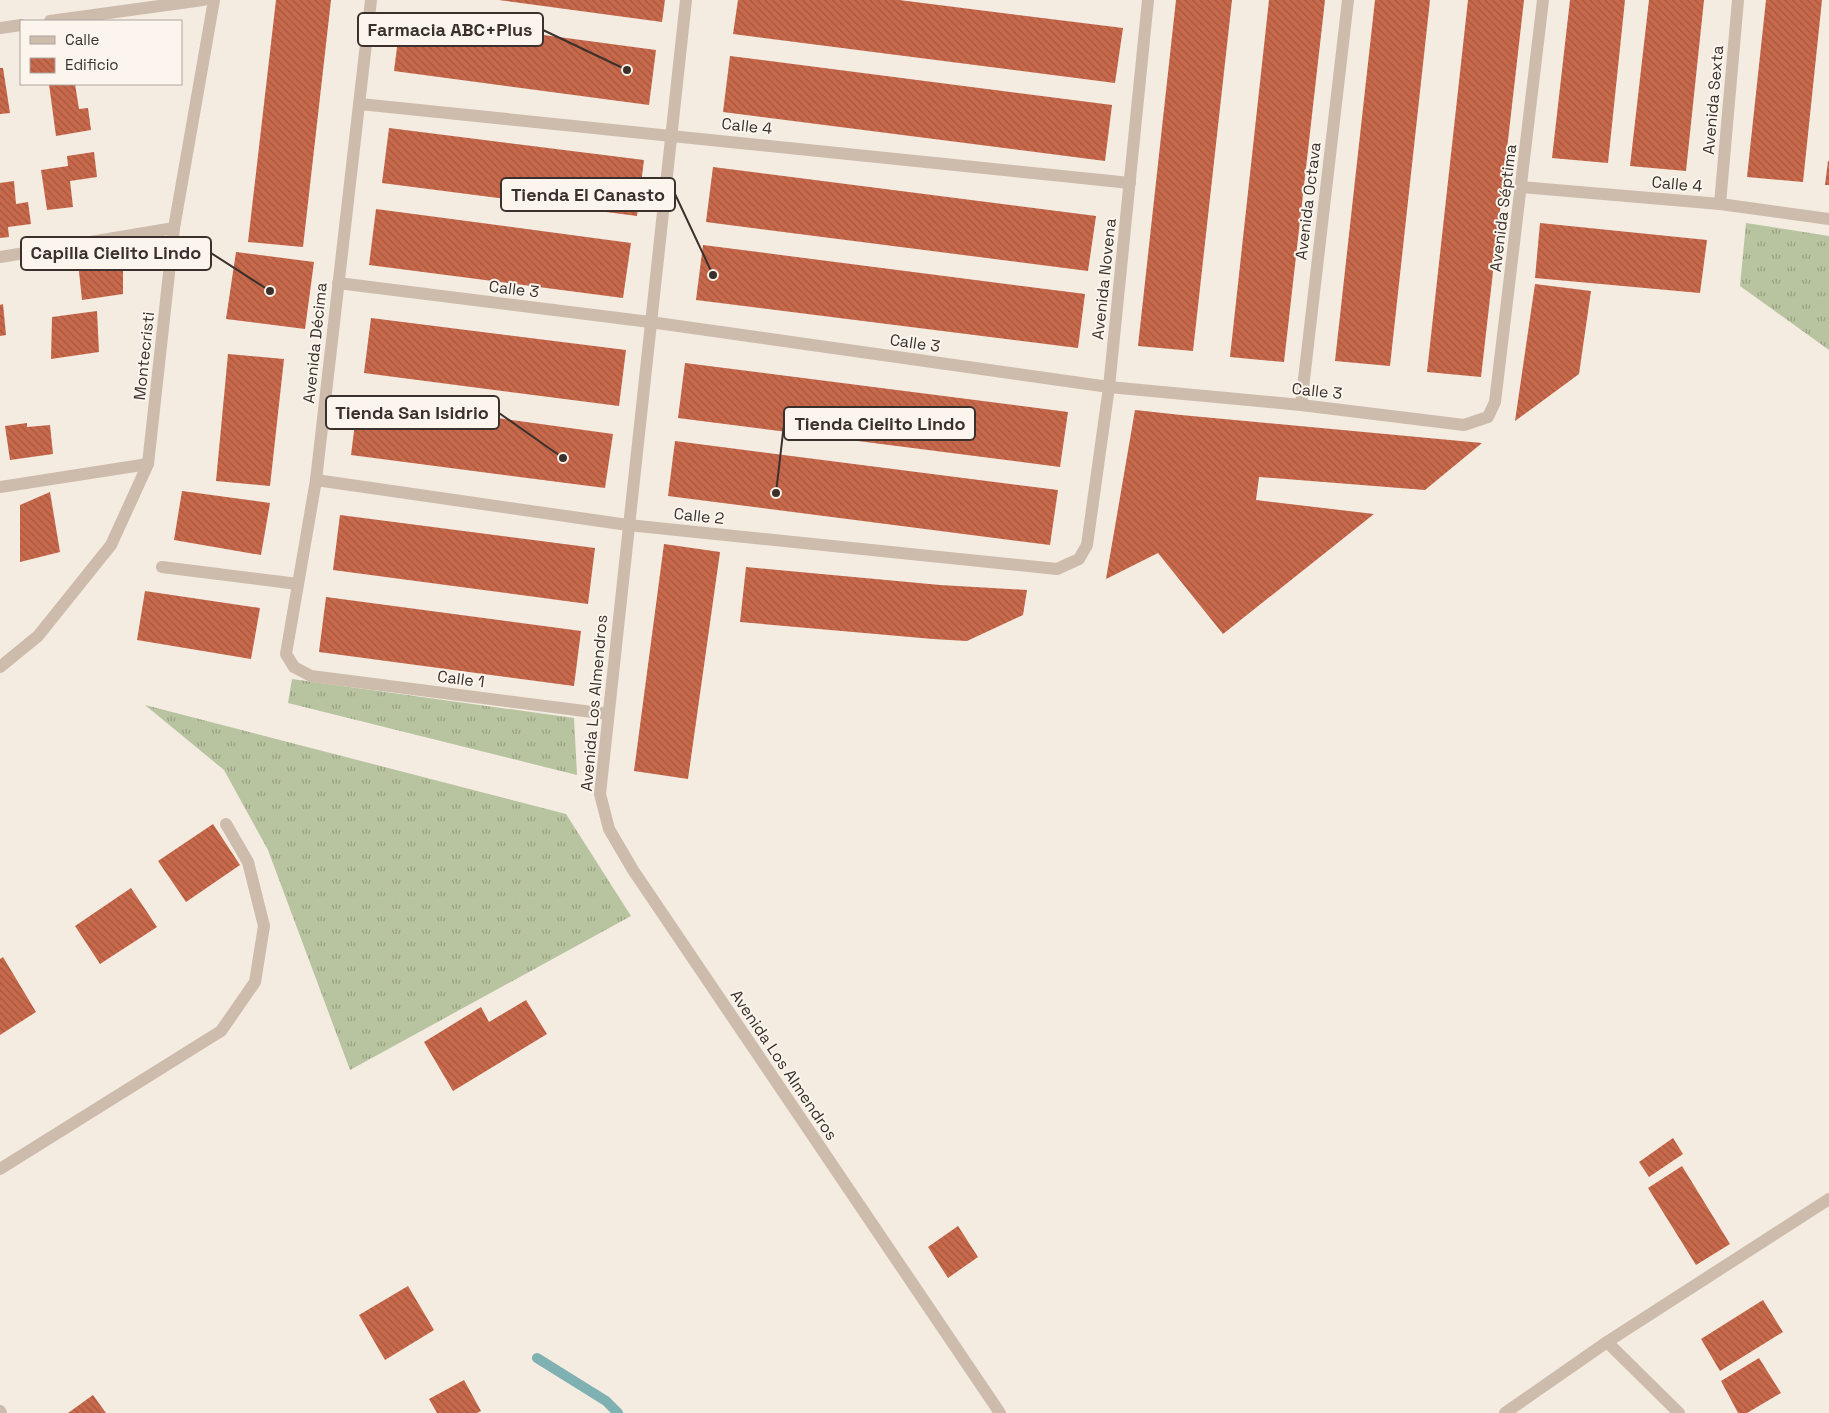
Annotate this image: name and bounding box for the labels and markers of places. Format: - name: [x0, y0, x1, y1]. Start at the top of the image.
- callout: Farmacia ABC+Plus: [358, 13, 543, 46]
- callout: Tienda El Canasto: [501, 178, 675, 211]
- callout: Capilla Cielito Lindo: [21, 237, 211, 270]
- callout: Tienda San Isidrio: [326, 396, 499, 429]
- callout: Tienda Cielito Lindo: [784, 407, 975, 440]

